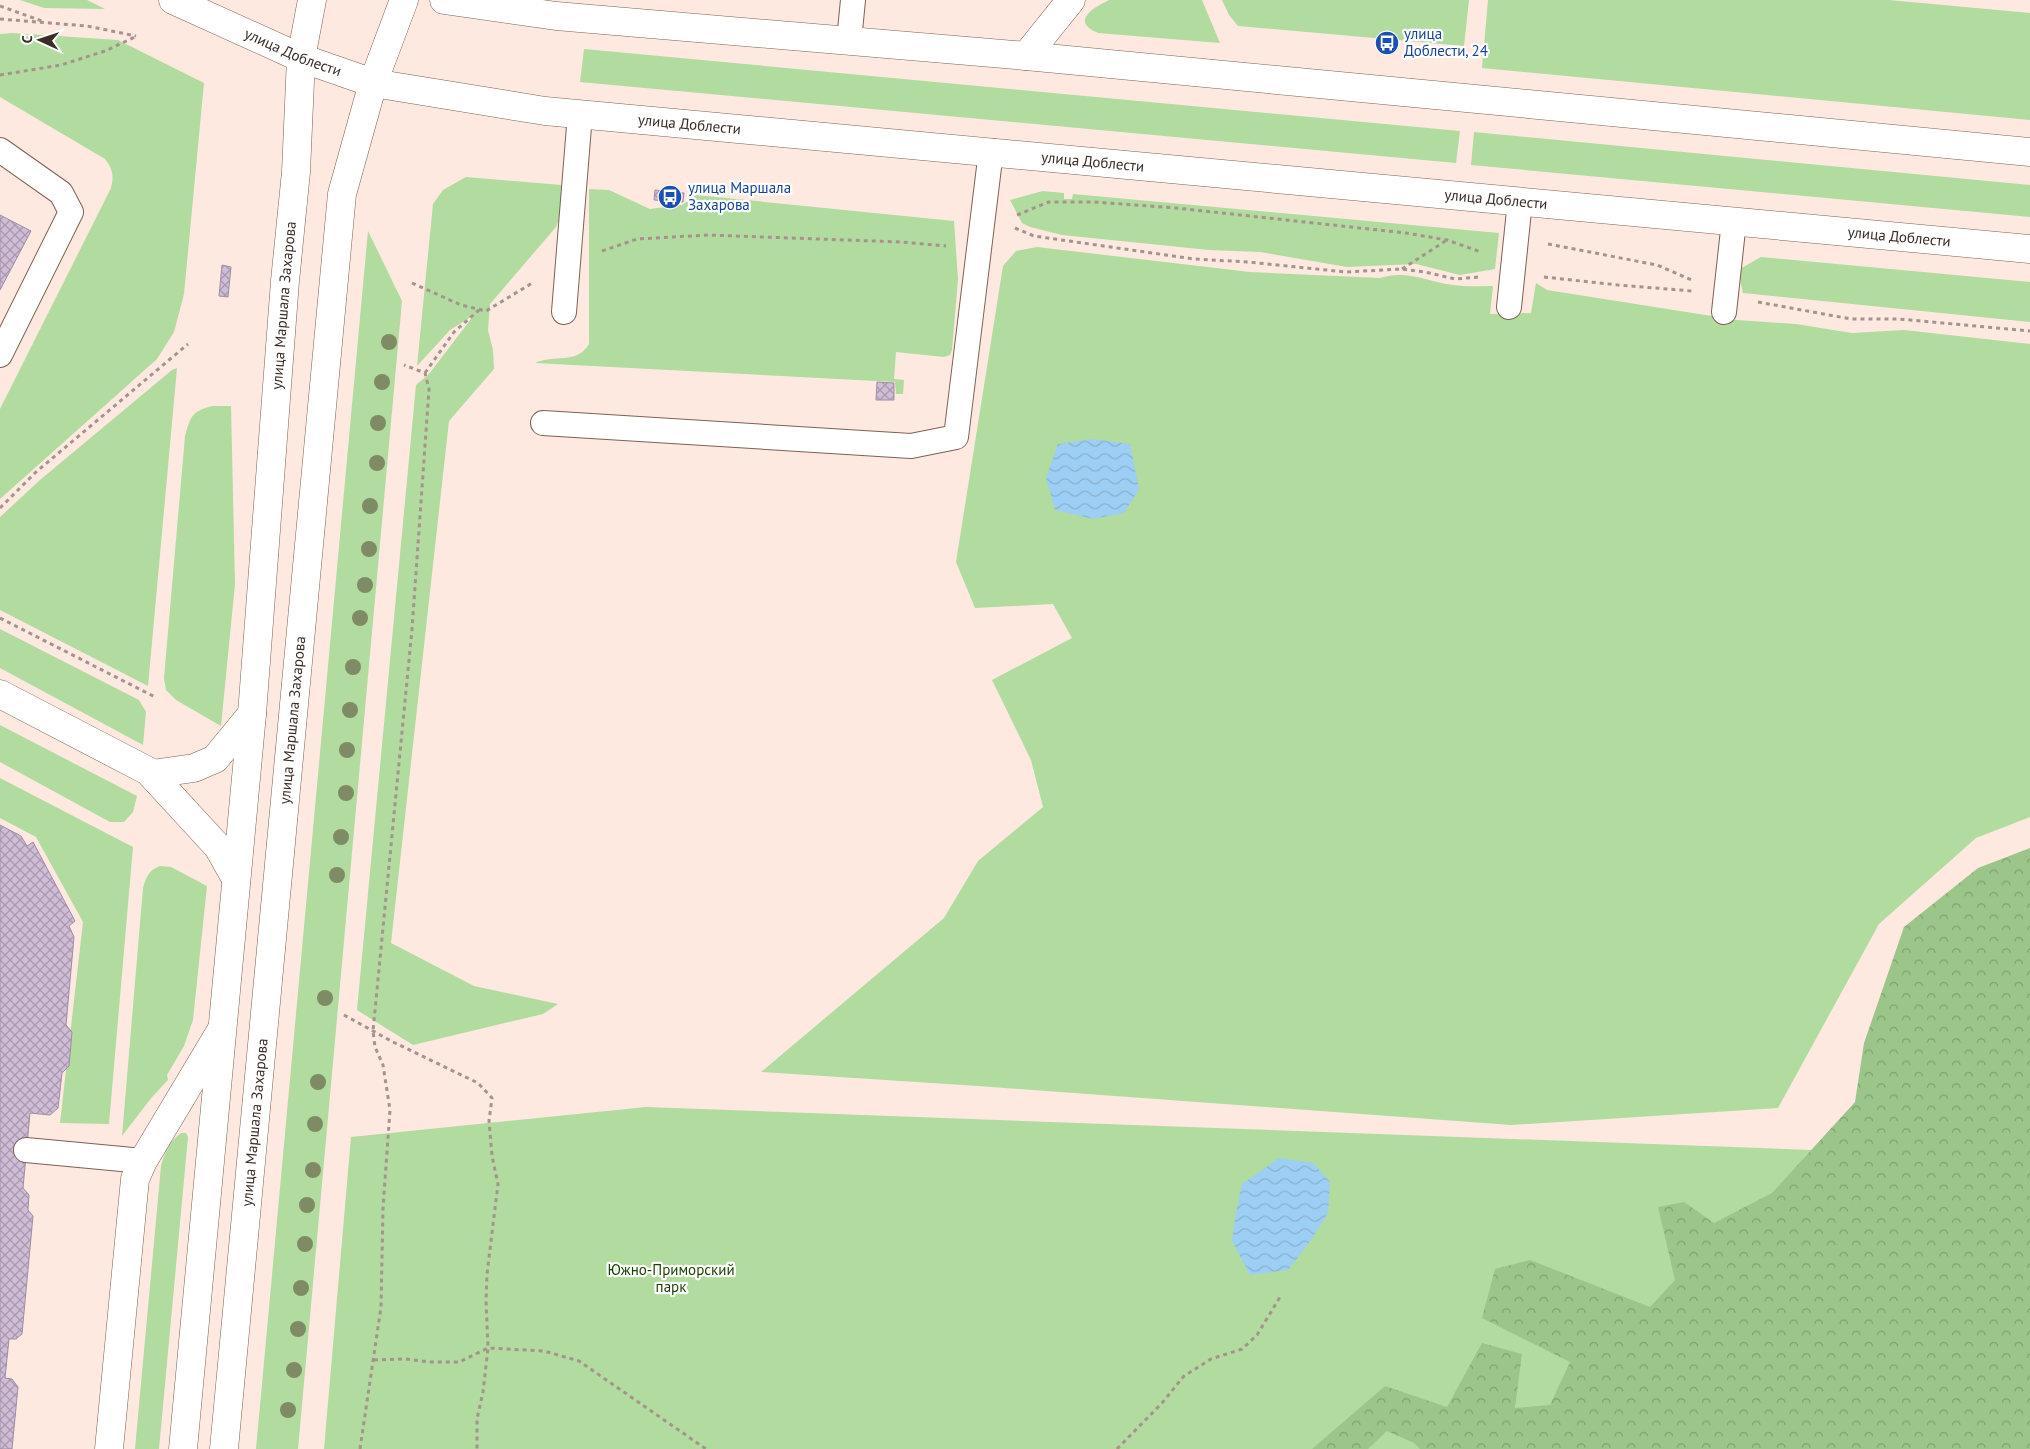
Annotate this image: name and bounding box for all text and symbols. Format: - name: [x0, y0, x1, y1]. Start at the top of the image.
- north arrow: [15, 15, 65, 65]
- street label: улица Доблести: [242, 24, 344, 80]
- place label: улица Доблести, 24: [1404, 24, 1488, 60]
- bus stop icon: улица Доблести, 24: [1374, 30, 1400, 56]
- text: С: [18, 35, 36, 44]
- street label: улица Доблести: [637, 110, 742, 138]
- street label: улица Доблести: [1040, 147, 1145, 176]
- place label: улица Маршала Захарова: [688, 178, 791, 214]
- bus stop icon: улица Маршала Захарова: [657, 184, 683, 210]
- street label: улица Доблести: [1444, 185, 1548, 213]
- street label: улица Маршала Захарова: [267, 220, 300, 390]
- street label: улица Доблести: [1847, 222, 1951, 251]
- street label: улица Маршала Захарова: [275, 635, 309, 805]
- street label: улица Маршала Захарова: [237, 1037, 272, 1207]
- park label: Южно-Приморский парк: [607, 1260, 735, 1296]

